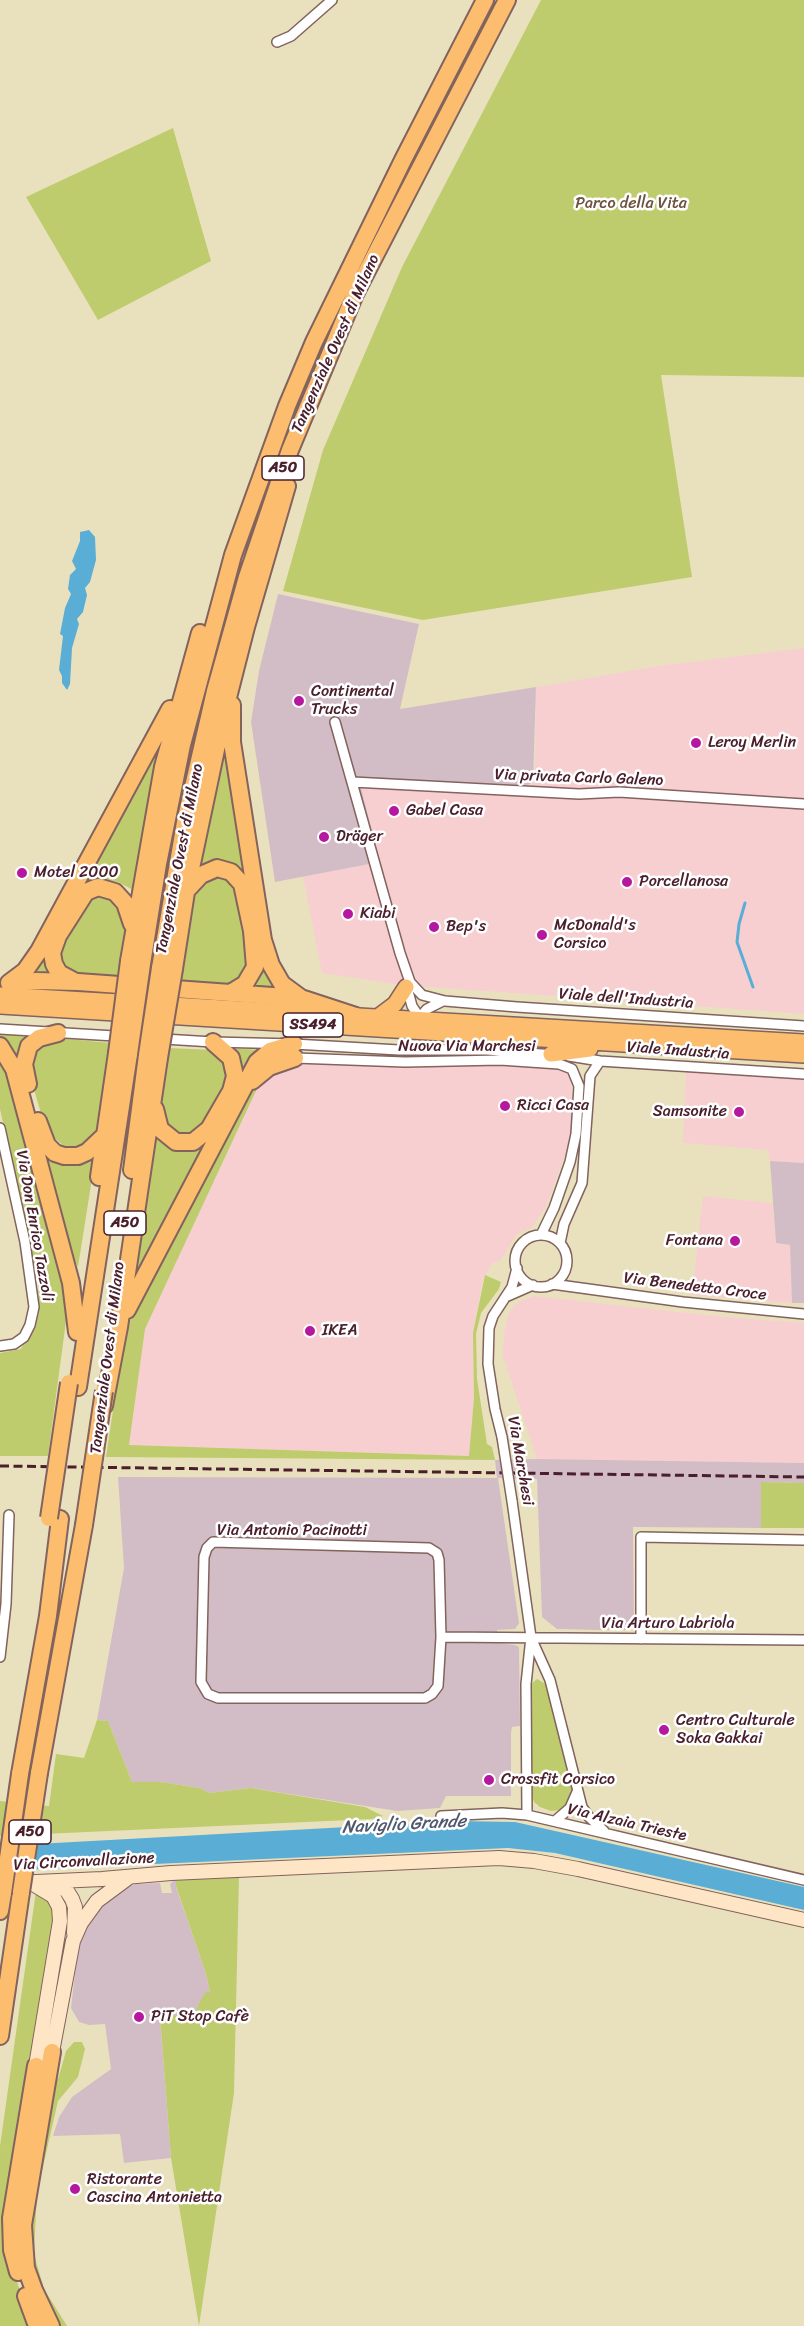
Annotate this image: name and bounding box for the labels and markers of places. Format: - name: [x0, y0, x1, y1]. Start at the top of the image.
- place label: Continental Trucks: [311, 682, 394, 720]
- marker: Continental Trucks: [292, 694, 306, 708]
- place label: Leroy Merlin: [708, 733, 796, 753]
- marker: Leroy Merlin: [689, 736, 703, 750]
- place label: Gabel Casa: [406, 801, 483, 821]
- marker: Gabel Casa: [387, 804, 401, 818]
- place label: Dräger: [336, 827, 383, 847]
- marker: Dräger: [317, 830, 331, 844]
- place label: Motel 2000: [34, 863, 119, 883]
- marker: Motel 2000: [15, 866, 29, 880]
- place label: Porcellanosa: [639, 872, 728, 892]
- marker: Porcellanosa: [620, 875, 634, 889]
- place label: Kiabi: [360, 904, 395, 924]
- marker: Kiabi: [341, 907, 355, 921]
- place label: McDonald's Corsico: [554, 916, 636, 954]
- place label: Bep's: [446, 917, 486, 937]
- marker: Bep's: [427, 920, 441, 934]
- marker: McDonald's Corsico: [535, 928, 549, 942]
- place label: Ricci Casa: [517, 1096, 589, 1116]
- marker: Ricci Casa: [498, 1099, 512, 1113]
- place label: Samsonite: [653, 1102, 727, 1122]
- marker: Samsonite: [732, 1105, 746, 1119]
- place label: Fontana: [666, 1231, 723, 1251]
- marker: Fontana: [728, 1234, 742, 1248]
- place label: IKEA: [322, 1321, 357, 1341]
- marker: IKEA: [303, 1324, 317, 1338]
- place label: Centro Culturale Soka Gakkai: [676, 1711, 795, 1749]
- marker: Centro Culturale Soka Gakkai: [657, 1723, 671, 1737]
- place label: Crossfit Corsico: [501, 1770, 615, 1790]
- marker: Crossfit Corsico: [482, 1773, 496, 1787]
- place label: PiT Stop Cafè: [151, 2007, 249, 2027]
- marker: PiT Stop Cafè: [132, 2010, 146, 2024]
- place label: Ristorante Cascina Antonietta: [87, 2170, 222, 2208]
- marker: Ristorante Cascina Antonietta: [68, 2182, 82, 2196]

